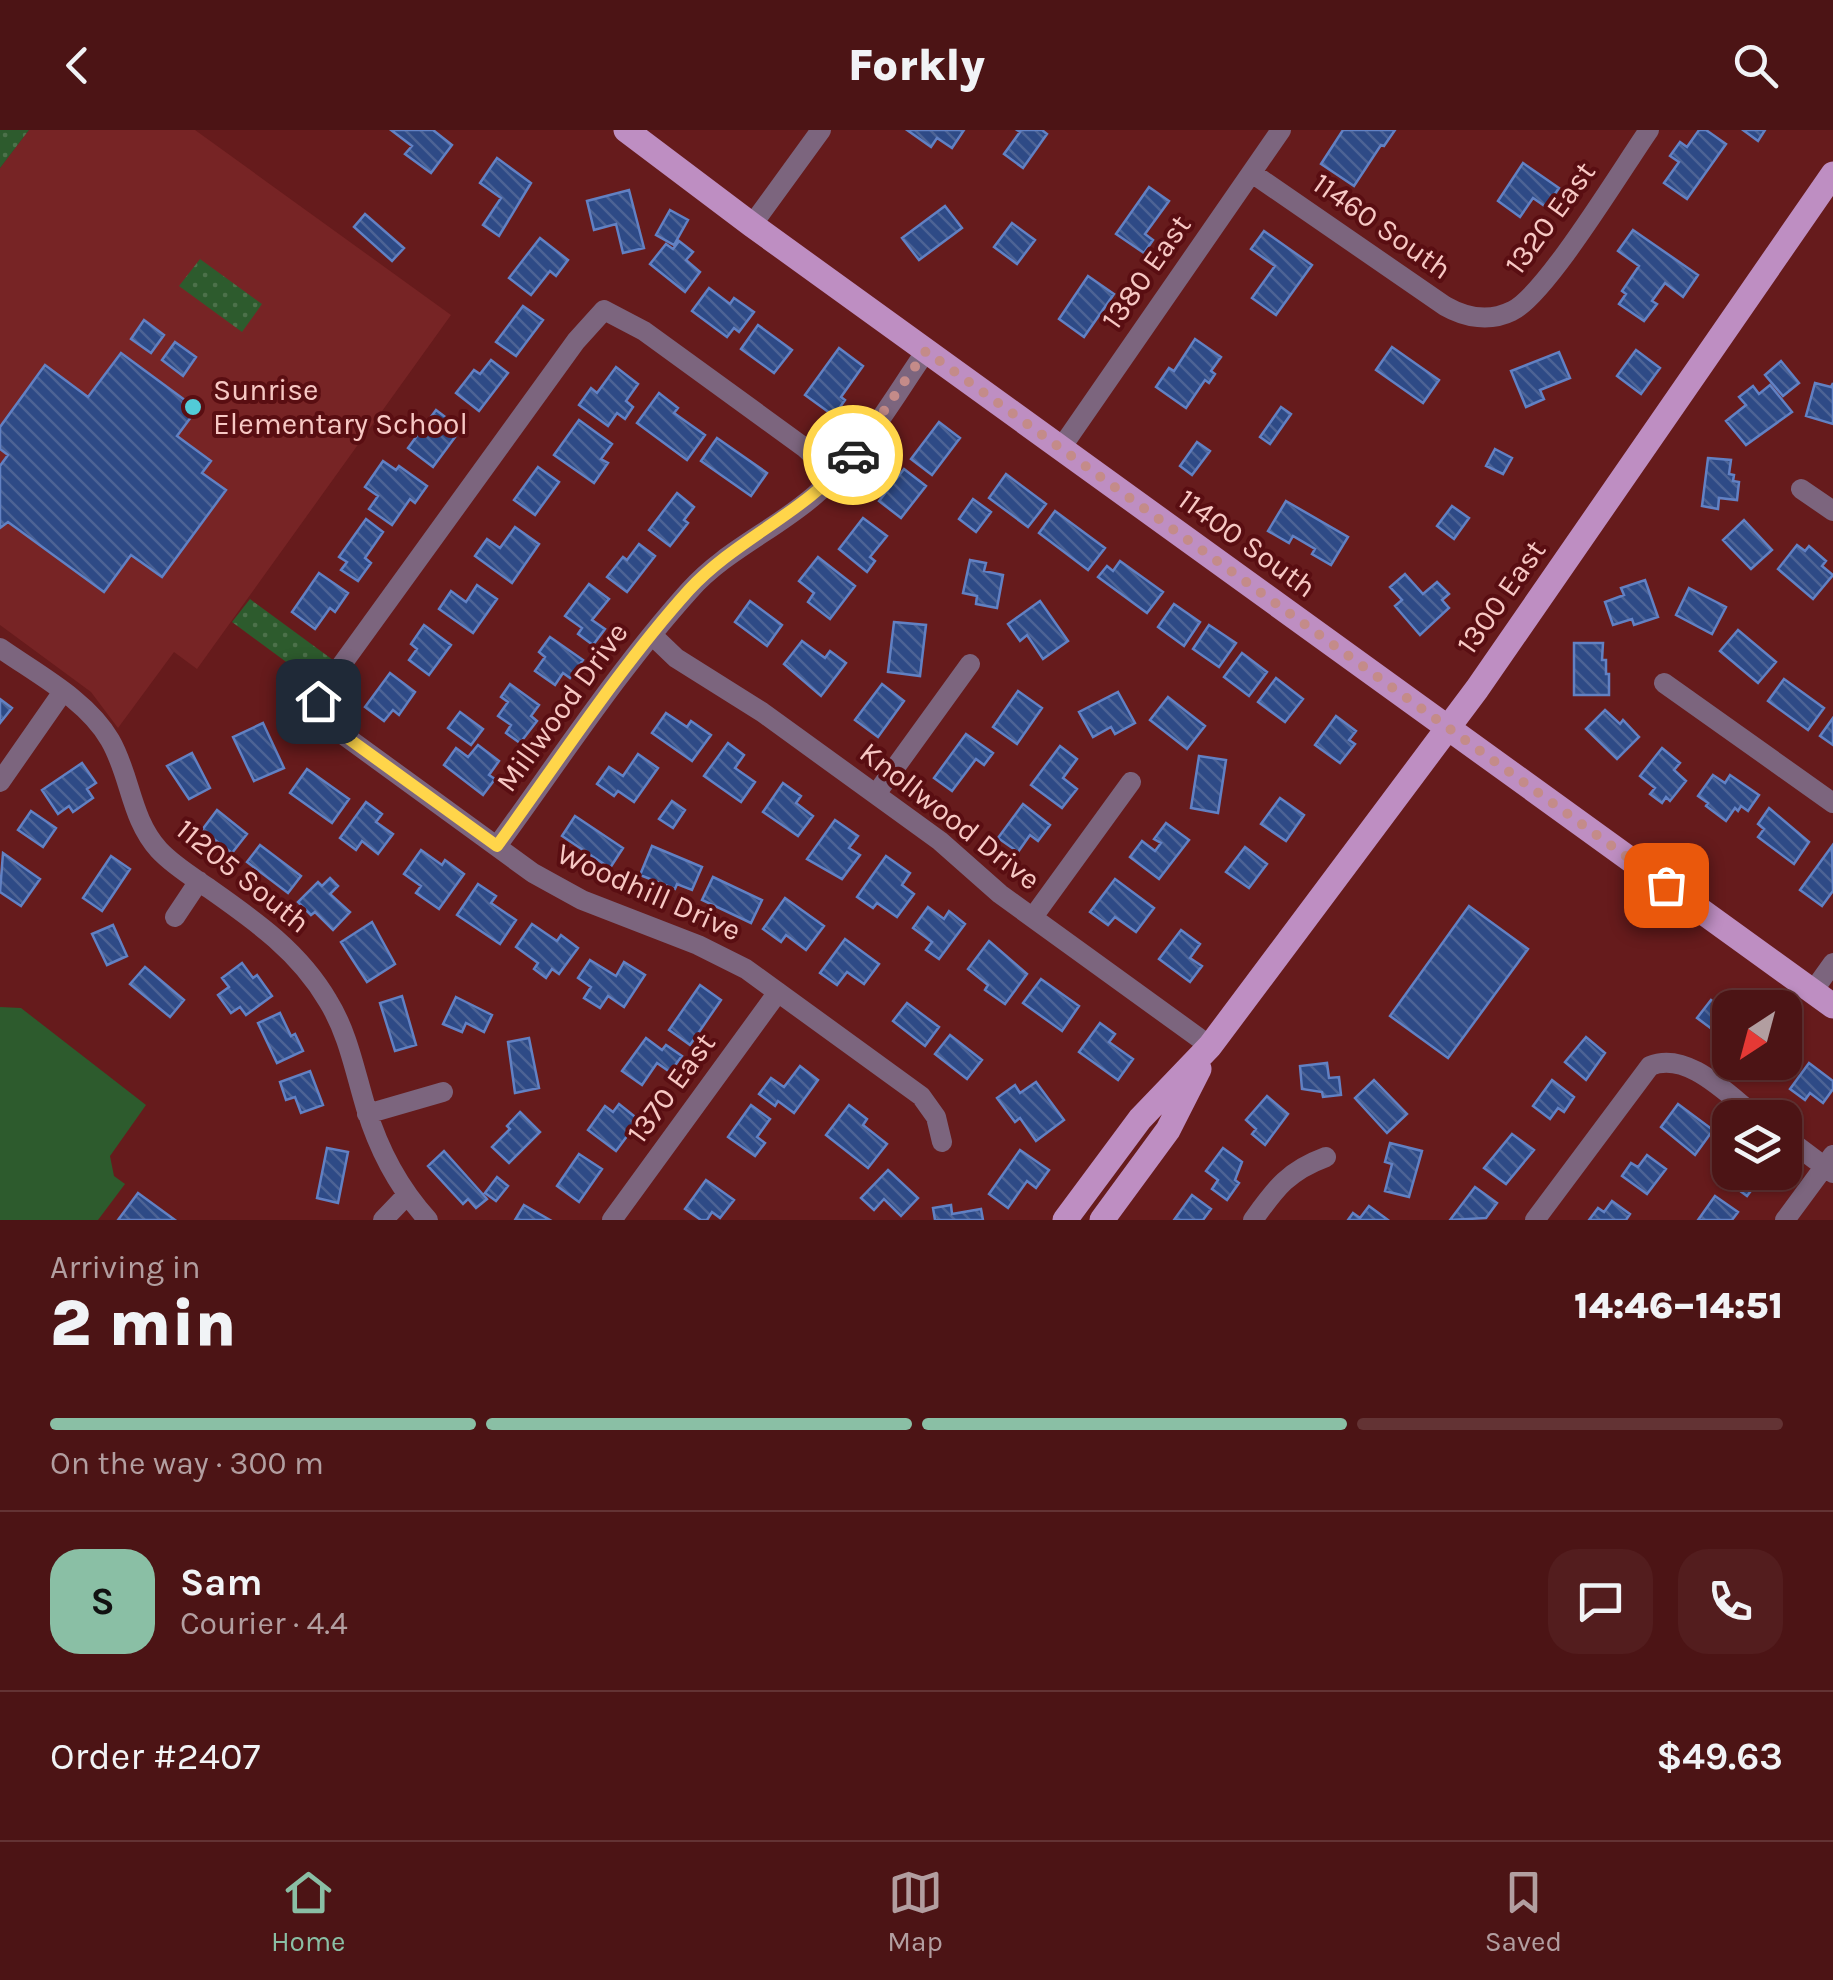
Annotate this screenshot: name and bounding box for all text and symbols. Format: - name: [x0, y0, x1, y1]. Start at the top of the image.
- icon: back: [50, 38, 105, 93]
- icon: search: [1728, 38, 1783, 93]
- text: Forkly: [848, 39, 985, 91]
- street label: 1320 East: [1497, 155, 1603, 281]
- street label: 11460 South: [1306, 165, 1458, 287]
- street label: 1380 East: [1094, 208, 1198, 336]
- place label: Sunrise Elementary School: [213, 372, 468, 442]
- marker: Sunrise Elementary School: [182, 396, 204, 418]
- courier: [803, 405, 903, 505]
- icon: car: [826, 428, 881, 483]
- street label: 11400 South: [1171, 481, 1323, 605]
- street label: 1300 East: [1449, 533, 1553, 661]
- street label: Millwood Drive: [488, 615, 636, 799]
- pin: [276, 659, 361, 744]
- icon: home: [291, 674, 346, 729]
- street label: Knollwood Drive: [853, 734, 1047, 898]
- street label: 11205 South: [169, 811, 317, 941]
- street label: Woodhill Drive: [551, 835, 747, 949]
- pin: [1624, 843, 1709, 928]
- icon: bag: [1639, 858, 1694, 913]
- north arrow: [1712, 990, 1802, 1080]
- map controls: [1712, 990, 1802, 1190]
- street label: 1370 East: [619, 1026, 723, 1150]
- button: layers: [1712, 1100, 1802, 1190]
- text: Arriving in: [50, 1249, 201, 1286]
- text: 14:46–14:51: [1574, 1283, 1783, 1328]
- text: 2 min: [50, 1285, 236, 1361]
- text: On the way · 300 m: [50, 1445, 324, 1482]
- button: chat: [1548, 1549, 1653, 1654]
- button: phone: [1678, 1549, 1783, 1654]
- text: Sam: [180, 1560, 263, 1605]
- text: S: [90, 1579, 115, 1624]
- text: Courier · 4.4: [180, 1605, 348, 1642]
- text: Order #2407: [50, 1734, 260, 1779]
- text: $49.63: [1656, 1734, 1783, 1779]
- tab: Home: [271, 1865, 346, 1958]
- tab: Map: [887, 1865, 943, 1958]
- tab: Saved: [1485, 1865, 1562, 1958]

